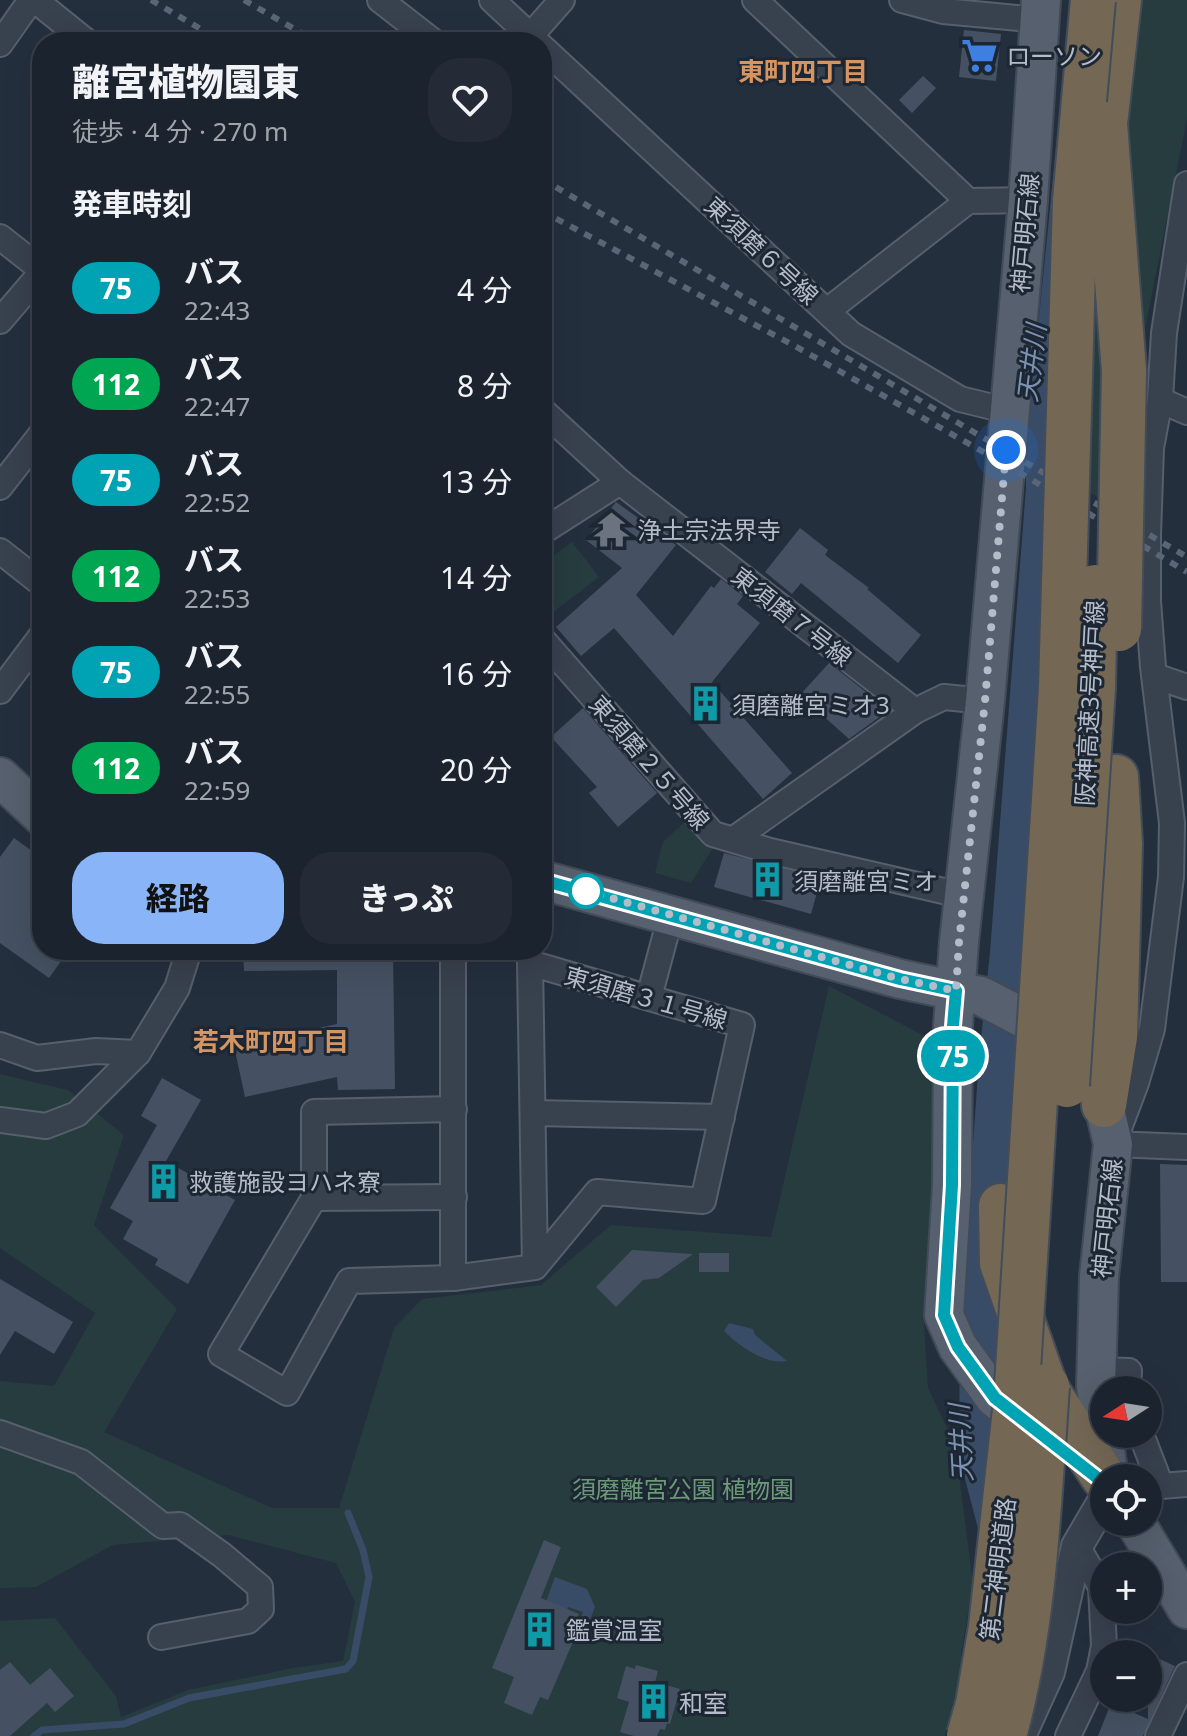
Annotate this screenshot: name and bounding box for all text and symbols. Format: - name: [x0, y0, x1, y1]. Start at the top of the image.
- supermarket icon: ローソン: [961, 36, 999, 74]
- place label: ローソン: [1006, 39, 1102, 72]
- district label: 東町四丁目: [738, 53, 868, 89]
- text: 離宮植物園東: [72, 55, 300, 107]
- button: heart: [428, 58, 512, 142]
- text: 徒歩 · 4 分 · 270 m: [72, 113, 288, 149]
- street label: 神戸明石線: [1002, 172, 1046, 294]
- text: 発車時刻: [72, 183, 192, 224]
- street label: 東須磨６号線: [698, 189, 826, 311]
- text: バス: [184, 251, 244, 292]
- text: 75: [100, 269, 132, 307]
- text: 4 分: [457, 269, 512, 310]
- text: 22:43: [184, 292, 250, 328]
- water label: 天井川: [1008, 319, 1054, 404]
- text: バス: [184, 347, 244, 388]
- text: 112: [92, 365, 140, 403]
- text: 8 分: [457, 365, 512, 406]
- text: 22:47: [184, 388, 250, 424]
- your location: [986, 430, 1026, 470]
- text: バス: [184, 443, 244, 484]
- text: 75: [100, 461, 132, 499]
- text: 13 分: [440, 461, 512, 502]
- text: 22:52: [184, 484, 250, 520]
- temple icon: 浄土宗法界寺: [592, 510, 630, 548]
- place label: 浄土宗法界寺: [637, 513, 781, 546]
- text: バス: [184, 539, 244, 580]
- text: 112: [92, 557, 140, 595]
- text: 14 分: [440, 557, 512, 598]
- street label: 東須磨７号線: [725, 559, 859, 673]
- text: 22:53: [184, 580, 250, 616]
- street label: 阪神高速3号神戸線: [1067, 599, 1111, 807]
- text: バス: [184, 635, 244, 676]
- text: 75: [100, 653, 132, 691]
- text: 16 分: [440, 653, 512, 694]
- text: 22:55: [184, 676, 250, 712]
- building icon: 須磨離宮ミオ3: [687, 685, 725, 723]
- street label: 東須磨２５号線: [582, 688, 718, 836]
- place label: 須磨離宮ミオ3: [732, 688, 890, 721]
- text: バス: [184, 731, 244, 772]
- text: 112: [92, 749, 140, 787]
- text: 20 分: [440, 749, 512, 790]
- text: 22:59: [184, 772, 250, 808]
- button: 経路: [72, 852, 284, 944]
- button: きっぷ: [300, 852, 512, 944]
- building icon: 須磨離宮ミオ: [749, 861, 787, 899]
- place label: 須磨離宮ミオ: [794, 864, 938, 897]
- unlabelled marker: [569, 874, 603, 908]
- street label: 東須磨３１号線: [561, 958, 731, 1036]
- district label: 若木町四丁目: [193, 1023, 349, 1059]
- line badge: 75: [917, 1030, 989, 1082]
- text: 75: [937, 1037, 969, 1075]
- street label: 神戸明石線: [1083, 1157, 1129, 1279]
- building icon: 救護施設ヨハネ寮: [144, 1162, 182, 1200]
- place label: 救護施設ヨハネ寮: [189, 1165, 381, 1198]
- north arrow: [1090, 1376, 1162, 1448]
- map controls: [1090, 1376, 1162, 1712]
- water label: 天井川: [940, 1400, 980, 1483]
- button: locate: [1090, 1464, 1162, 1536]
- park label: 須磨離宮公園 植物園: [572, 1472, 794, 1505]
- street label: 第二神明道路: [972, 1496, 1022, 1642]
- button: +: [1090, 1552, 1162, 1624]
- building icon: 鑑賞温室: [521, 1610, 559, 1648]
- place label: 鑑賞温室: [566, 1613, 662, 1646]
- button: −: [1090, 1640, 1162, 1712]
- building icon: 和室: [634, 1683, 672, 1721]
- place label: 和室: [679, 1686, 727, 1719]

